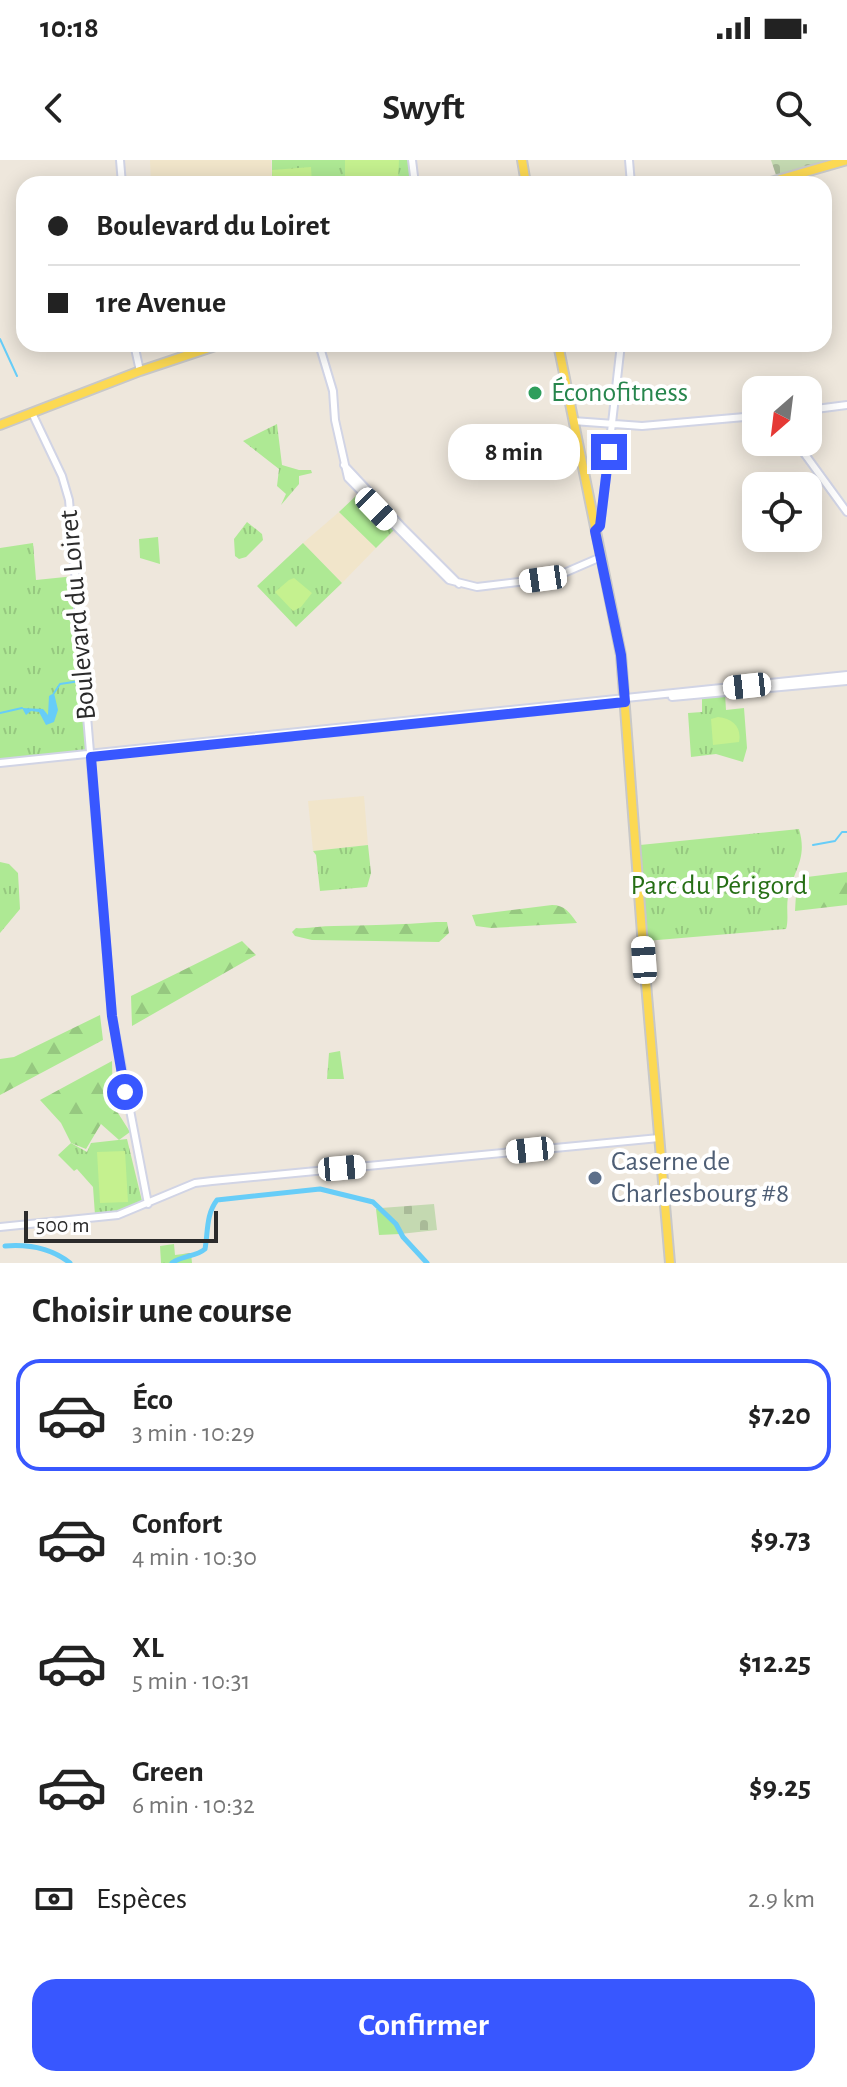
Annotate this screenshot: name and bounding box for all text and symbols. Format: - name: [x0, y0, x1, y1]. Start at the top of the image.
- text: 10:18: [40, 13, 99, 43]
- icon: back: [32, 86, 76, 130]
- icon: search: [771, 86, 815, 130]
- text: Swyft: [382, 90, 465, 126]
- text: Boulevard du Loiret: [96, 211, 330, 241]
- text: 1re Avenue: [96, 288, 226, 318]
- place label: Éconofitness: [551, 376, 688, 407]
- north arrow: [742, 376, 822, 456]
- map controls: [742, 376, 822, 552]
- marker: Éconofitness: [526, 384, 544, 402]
- callout: 8 min: [449, 424, 581, 480]
- route end: [591, 434, 627, 470]
- text: 8 min: [485, 439, 543, 465]
- button: locate: [742, 472, 822, 552]
- car: [351, 483, 401, 535]
- street label: Boulevard du Loiret: [55, 509, 101, 721]
- car: [518, 564, 568, 594]
- car: [722, 672, 772, 700]
- park label: Parc du Périgord: [630, 872, 808, 900]
- car: [630, 935, 658, 985]
- route start: [107, 1074, 143, 1110]
- car: [505, 1136, 555, 1164]
- place label: Caserne de Charlesbourg #8: [611, 1148, 789, 1208]
- car: [317, 1154, 367, 1182]
- marker: Caserne de Charlesbourg #8: [586, 1169, 604, 1187]
- scale bar: [24, 1207, 218, 1243]
- text: 500 m: [36, 1214, 90, 1236]
- text: Choisir une course: [32, 1293, 292, 1329]
- icon: car: [36, 1379, 108, 1451]
- text: Éco: [132, 1385, 173, 1415]
- text: $7.20: [748, 1400, 811, 1430]
- text: 3 min · 10:29: [132, 1420, 255, 1446]
- icon: car: [36, 1503, 108, 1575]
- text: Confort: [132, 1509, 222, 1539]
- text: $9.73: [750, 1524, 811, 1554]
- text: 4 min · 10:30: [132, 1544, 257, 1570]
- icon: car: [36, 1627, 108, 1699]
- text: XL: [132, 1633, 164, 1663]
- text: $12.25: [739, 1648, 811, 1678]
- text: 5 min · 10:31: [132, 1668, 250, 1694]
- icon: car: [36, 1751, 108, 1823]
- text: Green: [132, 1757, 204, 1787]
- text: $9.25: [749, 1772, 811, 1802]
- text: 6 min · 10:32: [132, 1792, 255, 1818]
- icon: cash: [32, 1877, 76, 1921]
- text: Espèces: [96, 1884, 187, 1914]
- text: 2.9 km: [748, 1886, 815, 1912]
- button: Confirmer: [32, 1979, 815, 2071]

